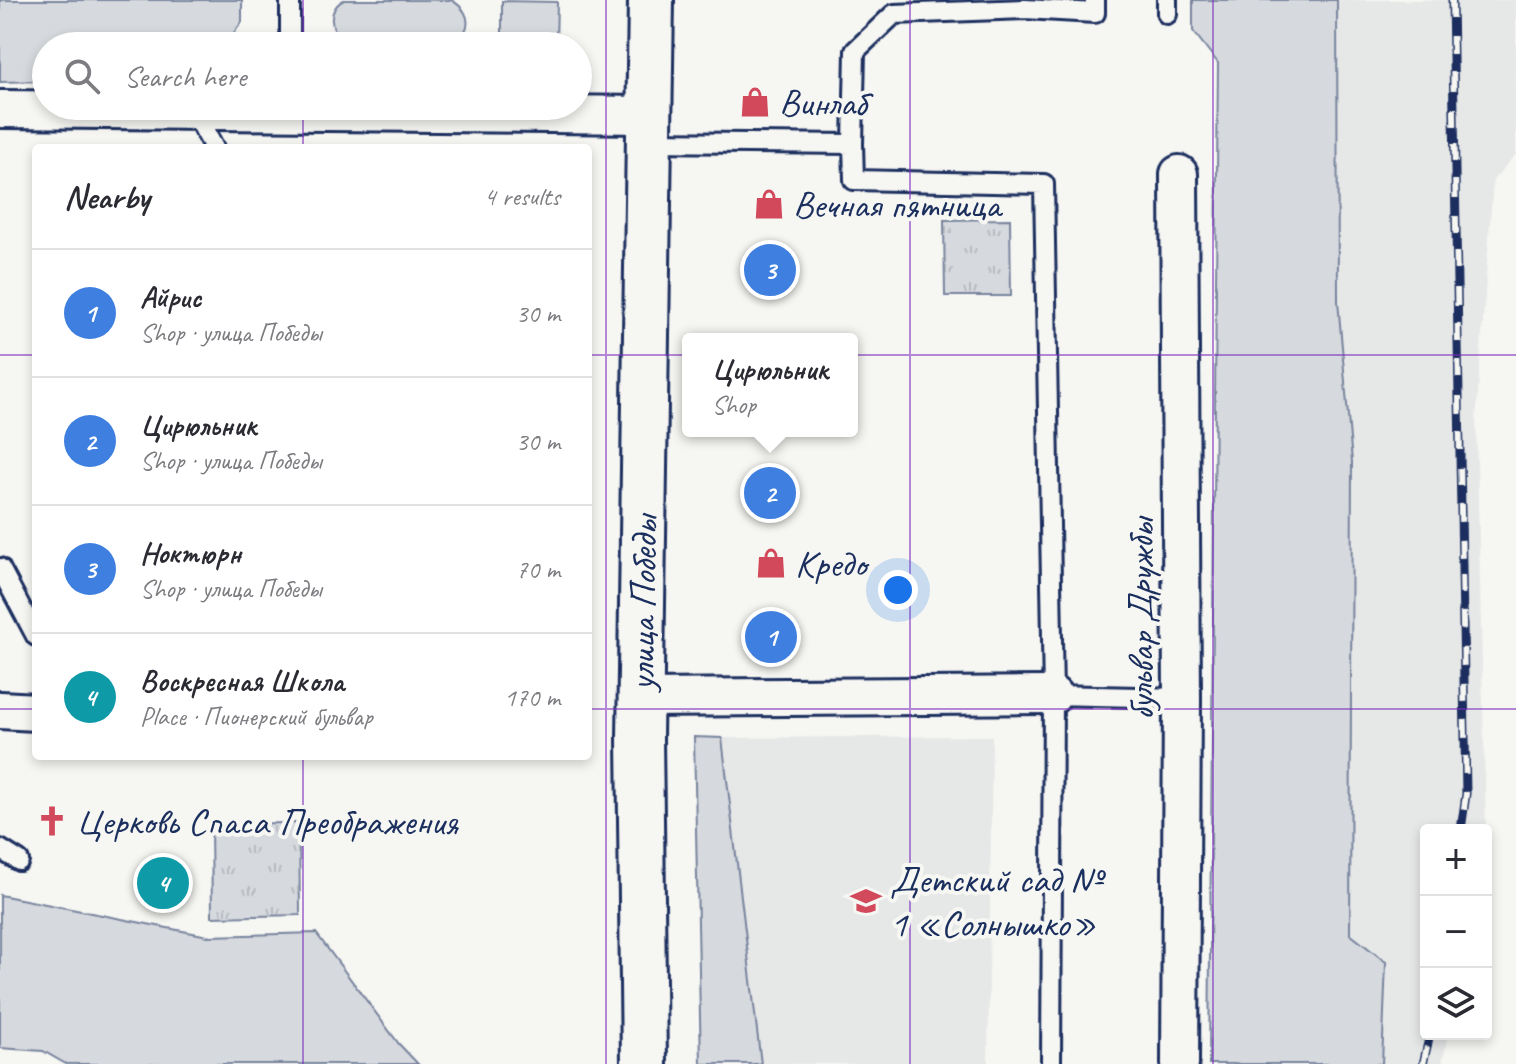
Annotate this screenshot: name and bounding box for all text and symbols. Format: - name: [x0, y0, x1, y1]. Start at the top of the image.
- search box: [32, 32, 592, 120]
- icon: search: [60, 54, 104, 98]
- text: Search here: [124, 57, 246, 95]
- place label: Винлаб: [779, 79, 874, 126]
- shop icon: Винлаб: [738, 85, 772, 119]
- text: Nearby: [64, 175, 150, 218]
- text: 4 results: [484, 180, 560, 213]
- place label: Вечная пятница: [793, 181, 1004, 228]
- shop icon: Вечная пятница: [752, 187, 786, 221]
- pin: 3: [744, 240, 796, 300]
- text: Айрис: [140, 278, 201, 316]
- text: 1: [84, 297, 96, 330]
- text: 30 m: [516, 297, 560, 330]
- text: Shop · улица Победы: [140, 316, 322, 349]
- popup: [682, 333, 858, 437]
- text: Цирюльник: [712, 350, 828, 388]
- text: Shop: [712, 388, 756, 421]
- text: Цирюльник: [140, 406, 257, 444]
- text: 2: [84, 425, 96, 458]
- text: 30 m: [516, 425, 560, 458]
- text: Shop · улица Победы: [140, 444, 322, 477]
- pin: 2: [744, 463, 796, 523]
- street label: улица Победы: [617, 512, 668, 693]
- street label: бульвар Дружбы: [1117, 515, 1164, 720]
- text: Ноктюрн: [140, 534, 241, 572]
- place label: Кредо: [795, 540, 870, 587]
- shop icon: Кредо: [754, 546, 788, 580]
- text: 3: [84, 553, 96, 586]
- text: 70 m: [516, 553, 560, 586]
- your location: [878, 570, 918, 610]
- text: Shop · улица Победы: [140, 572, 322, 605]
- pin: 1: [745, 607, 797, 667]
- text: Воскресная Школа: [140, 662, 344, 700]
- text: 4: [84, 681, 96, 714]
- text: 170 m: [504, 681, 560, 714]
- text: Place · Пионерский бульвар: [140, 700, 373, 733]
- place label: Церковь Спаса Преображения: [76, 798, 459, 845]
- church icon: Церковь Спаса Преображения: [35, 804, 69, 838]
- map controls: [1420, 824, 1492, 1040]
- button: +: [1420, 824, 1492, 896]
- pin: 4: [137, 853, 189, 913]
- place label: Детский сад № 1 «Солнышко»: [890, 856, 1107, 947]
- school or university icon: Детский сад № 1 «Солнышко»: [849, 884, 883, 918]
- button: −: [1420, 896, 1492, 968]
- button: layers: [1420, 968, 1492, 1040]

